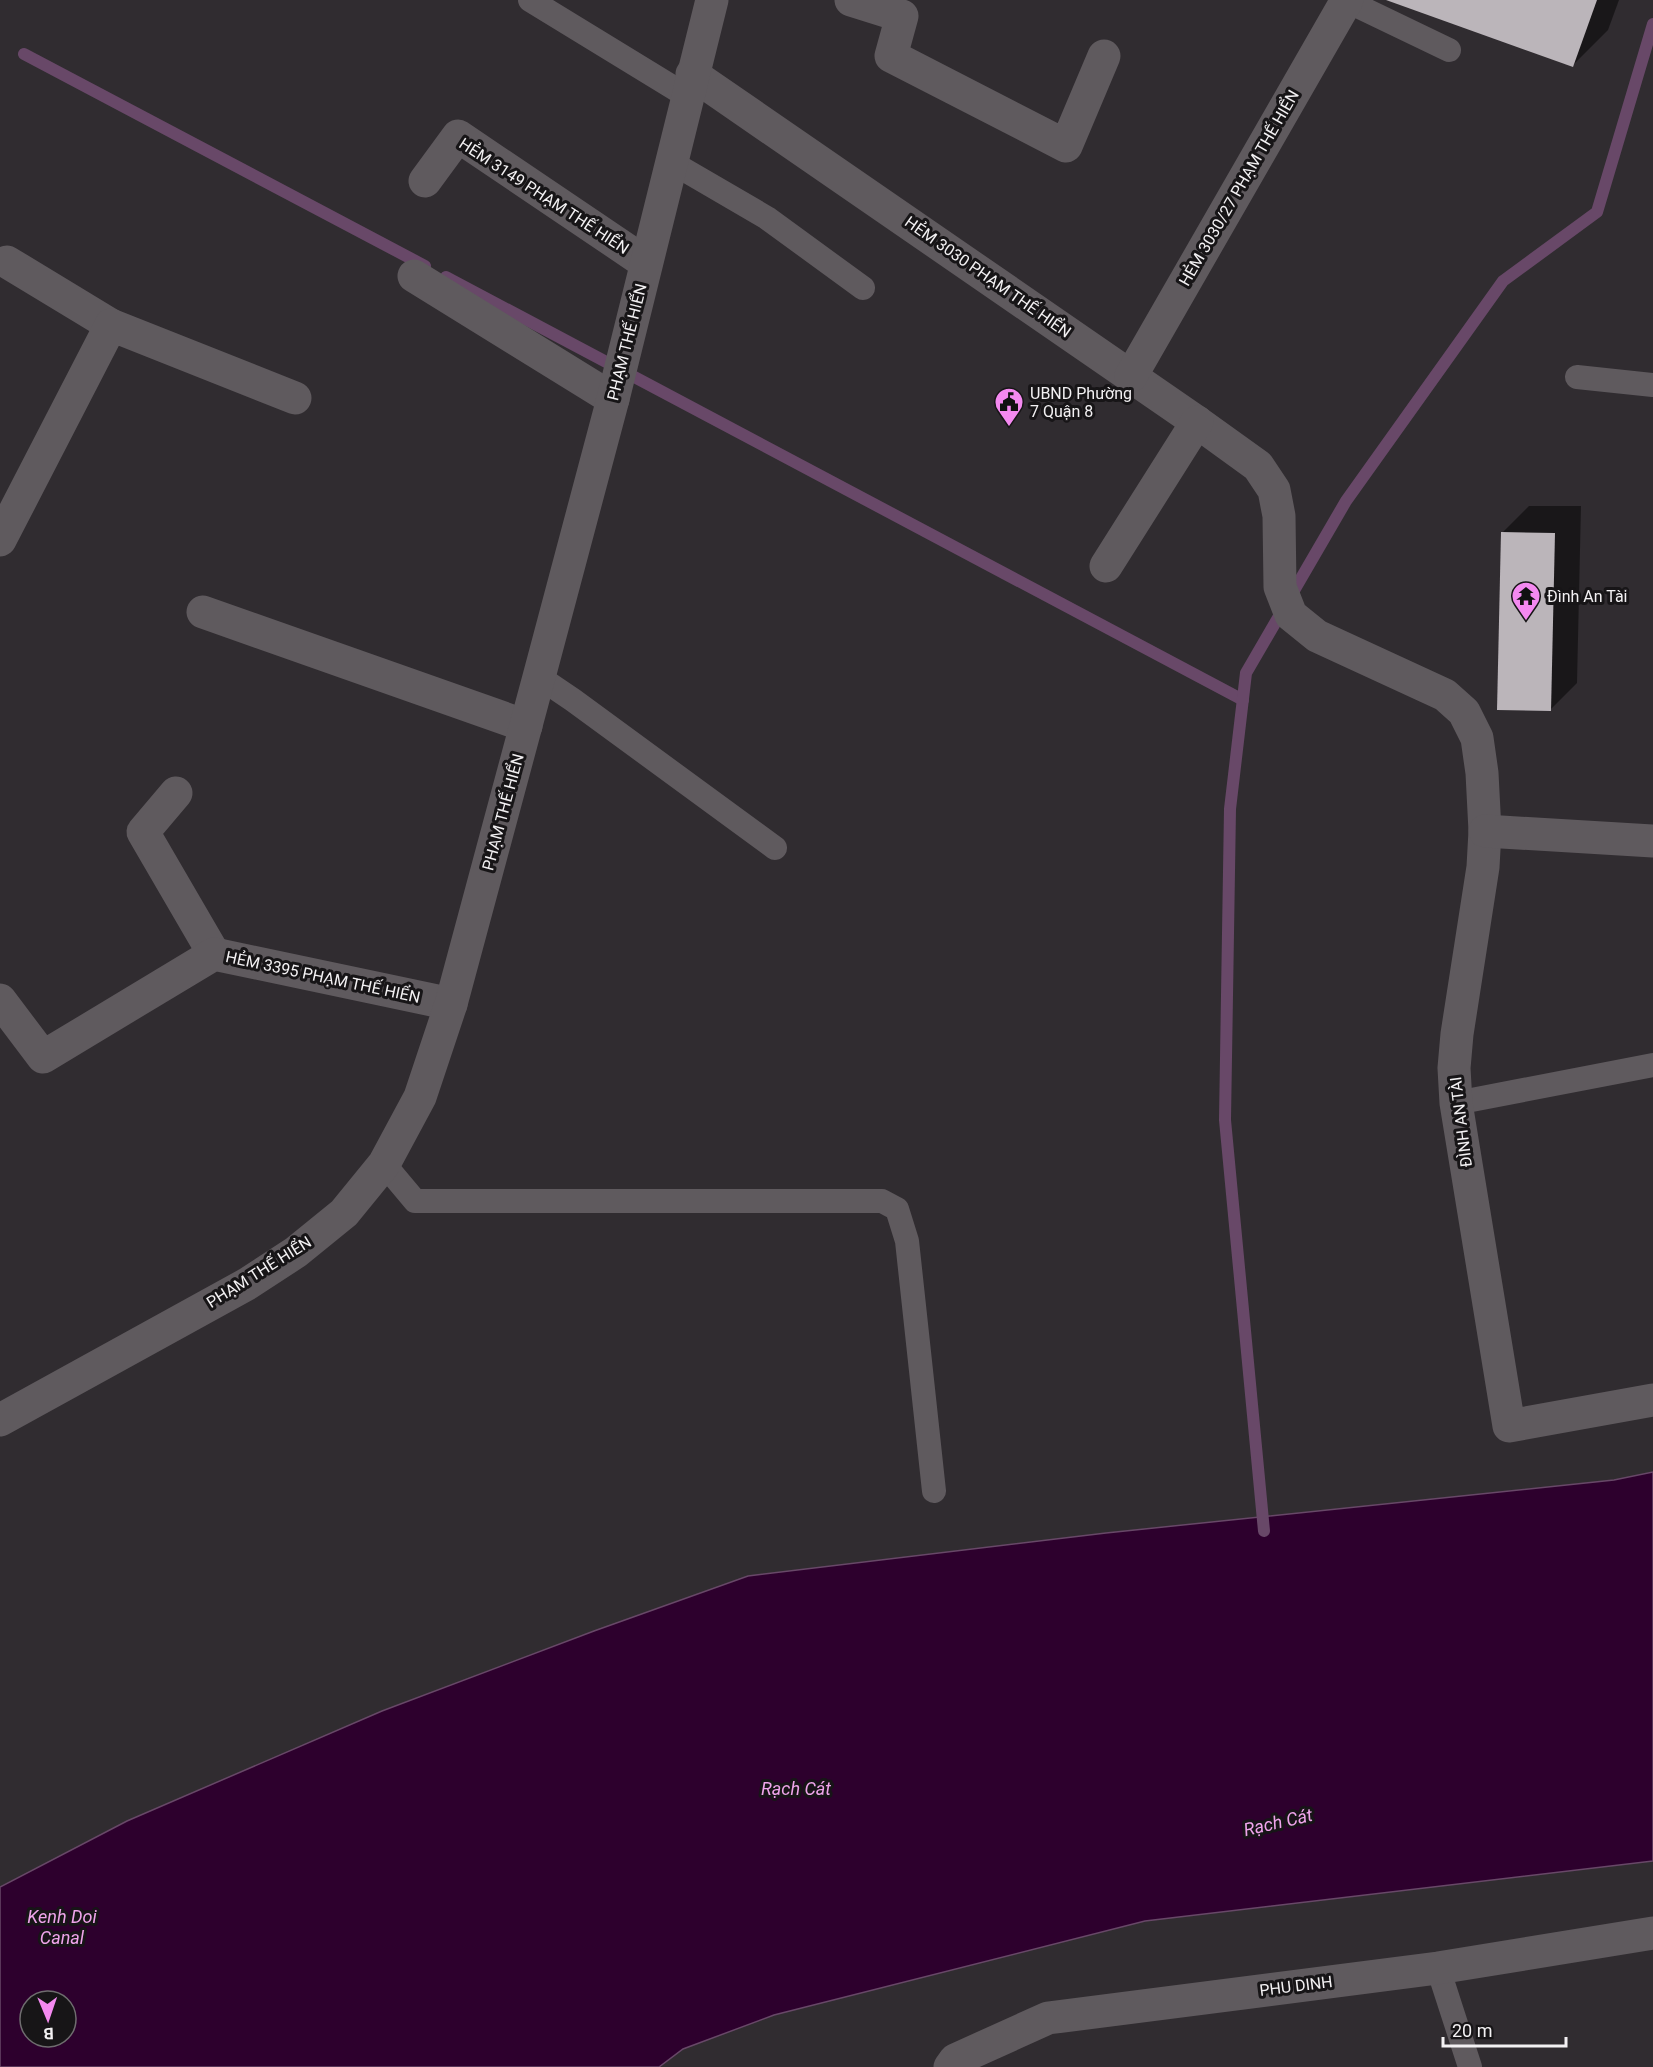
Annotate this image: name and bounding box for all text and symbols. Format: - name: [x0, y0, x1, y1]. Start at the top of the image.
- street label: HẺM 3030/27 PHẠM THẾ HIỂN: [1173, 86, 1303, 289]
- street label: HẺM 3149 PHẠM THẾ HIỂN: [456, 132, 633, 258]
- street label: HẺM 3030 PHẠM THẾ HIỂN: [901, 211, 1076, 342]
- street label: PHẠM THẾ HIỂN: [601, 281, 651, 403]
- place label: UBND Phường 7 Quận 8: [1030, 384, 1132, 421]
- public building icon: UBND Phường 7 Quận 8: [993, 386, 1025, 428]
- temple icon: Đình An Tài: [1510, 580, 1542, 622]
- place label: Đình An Tài: [1547, 587, 1628, 606]
- street label: PHẠM THẾ HIỂN: [476, 751, 528, 872]
- street label: HẺM 3395 PHẠM THẾ HIỂN: [224, 945, 422, 1007]
- street label: ĐÌNH AN TÀI: [1446, 1076, 1476, 1168]
- street label: PHẠM THẾ HIỂN: [202, 1230, 315, 1312]
- water label: Rạch Cát: [761, 1778, 831, 1799]
- water label: Rạch Cát: [1242, 1804, 1315, 1840]
- water label: Kenh Doi Canal: [27, 1906, 97, 1948]
- street label: PHU DINH: [1258, 1972, 1334, 2000]
- north arrow: [18, 1989, 78, 2049]
- scale bar: [1443, 2010, 1566, 2048]
- text: 20 m: [1452, 2020, 1492, 2041]
- text: B: [43, 2024, 54, 2043]

